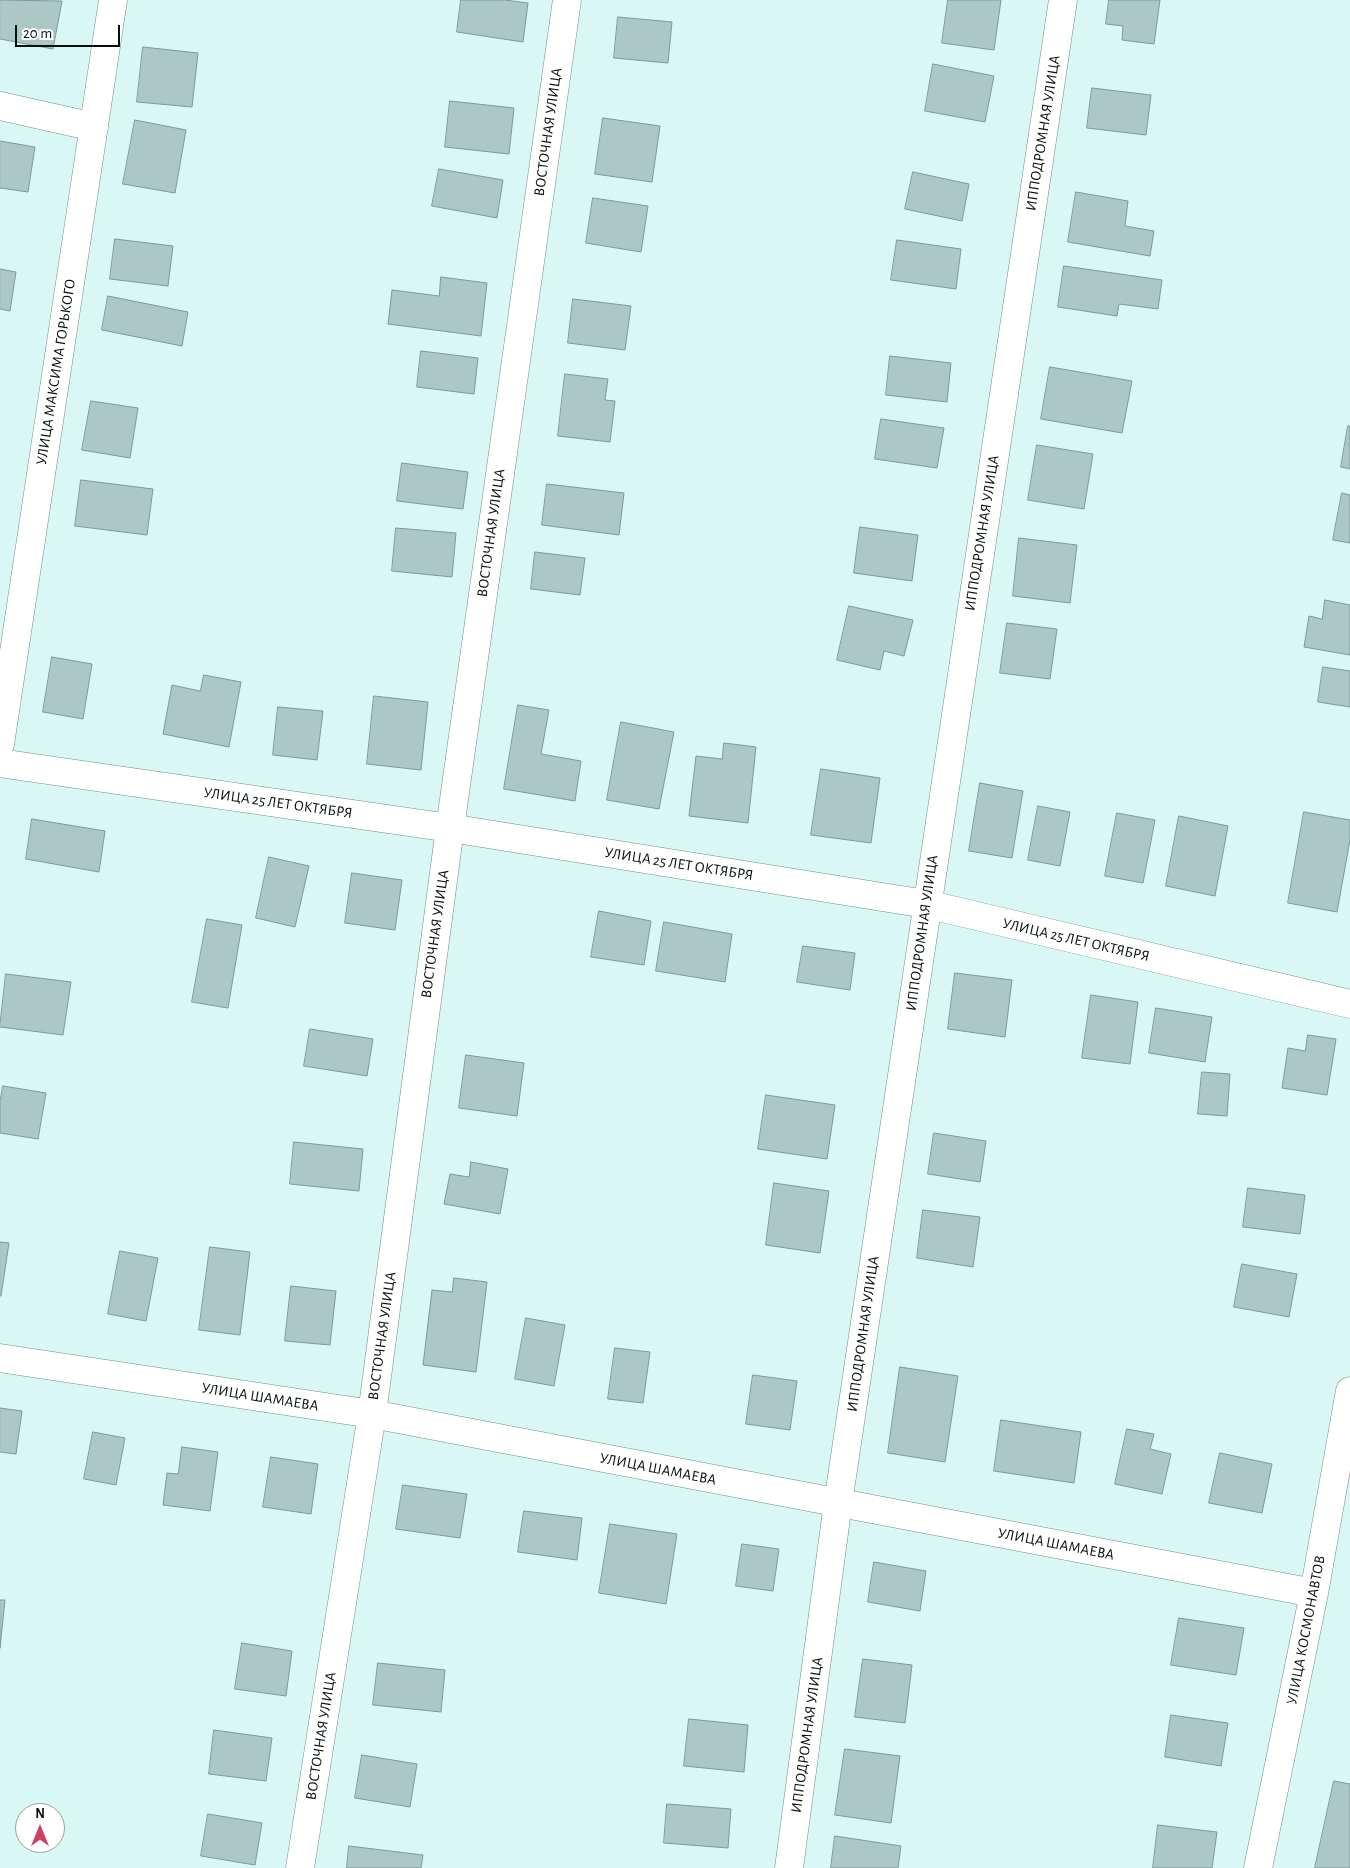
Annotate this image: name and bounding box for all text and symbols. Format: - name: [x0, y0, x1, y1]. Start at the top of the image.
- scale bar: [18, 15, 122, 47]
- text: 20 m: [23, 26, 52, 41]
- street label: ИППОДРОМНАЯ УЛИЦА: [1022, 54, 1064, 212]
- street label: ВОСТОЧНАЯ УЛИЦА: [530, 67, 566, 197]
- street label: УЛИЦА МАКСИМА ГОРЬКОГО: [32, 278, 80, 466]
- street label: ИППОДРОМНАЯ УЛИЦА: [961, 454, 1003, 612]
- street label: ВОСТОЧНАЯ УЛИЦА: [473, 468, 509, 598]
- street label: УЛИЦА 25 ЛЕТ ОКТЯБРЯ: [202, 784, 354, 822]
- street label: УЛИЦА 25 ЛЕТ ОКТЯБРЯ: [603, 843, 755, 885]
- street label: ИППОДРОМНАЯ УЛИЦА: [902, 854, 942, 1012]
- street label: ВОСТОЧНАЯ УЛИЦА: [417, 869, 453, 999]
- street label: УЛИЦА 25 ЛЕТ ОКТЯБРЯ: [1001, 914, 1151, 966]
- street label: ИППОДРОМНАЯ УЛИЦА: [843, 1255, 883, 1413]
- street label: ВОСТОЧНАЯ УЛИЦА: [364, 1271, 400, 1401]
- street label: УЛИЦА ШАМАЕВА: [200, 1379, 320, 1415]
- street label: УЛИЦА ШАМАЕВА: [598, 1449, 718, 1489]
- street label: УЛИЦА ШАМАЕВА: [996, 1524, 1116, 1564]
- street label: УЛИЦА КОСМОНАВТОВ: [1283, 1554, 1329, 1706]
- street label: ИППОДРОМНАЯ УЛИЦА: [787, 1656, 827, 1814]
- street label: ВОСТОЧНАЯ УЛИЦА: [302, 1671, 340, 1801]
- north arrow: [15, 1803, 65, 1853]
- text: N: [35, 1807, 45, 1821]

